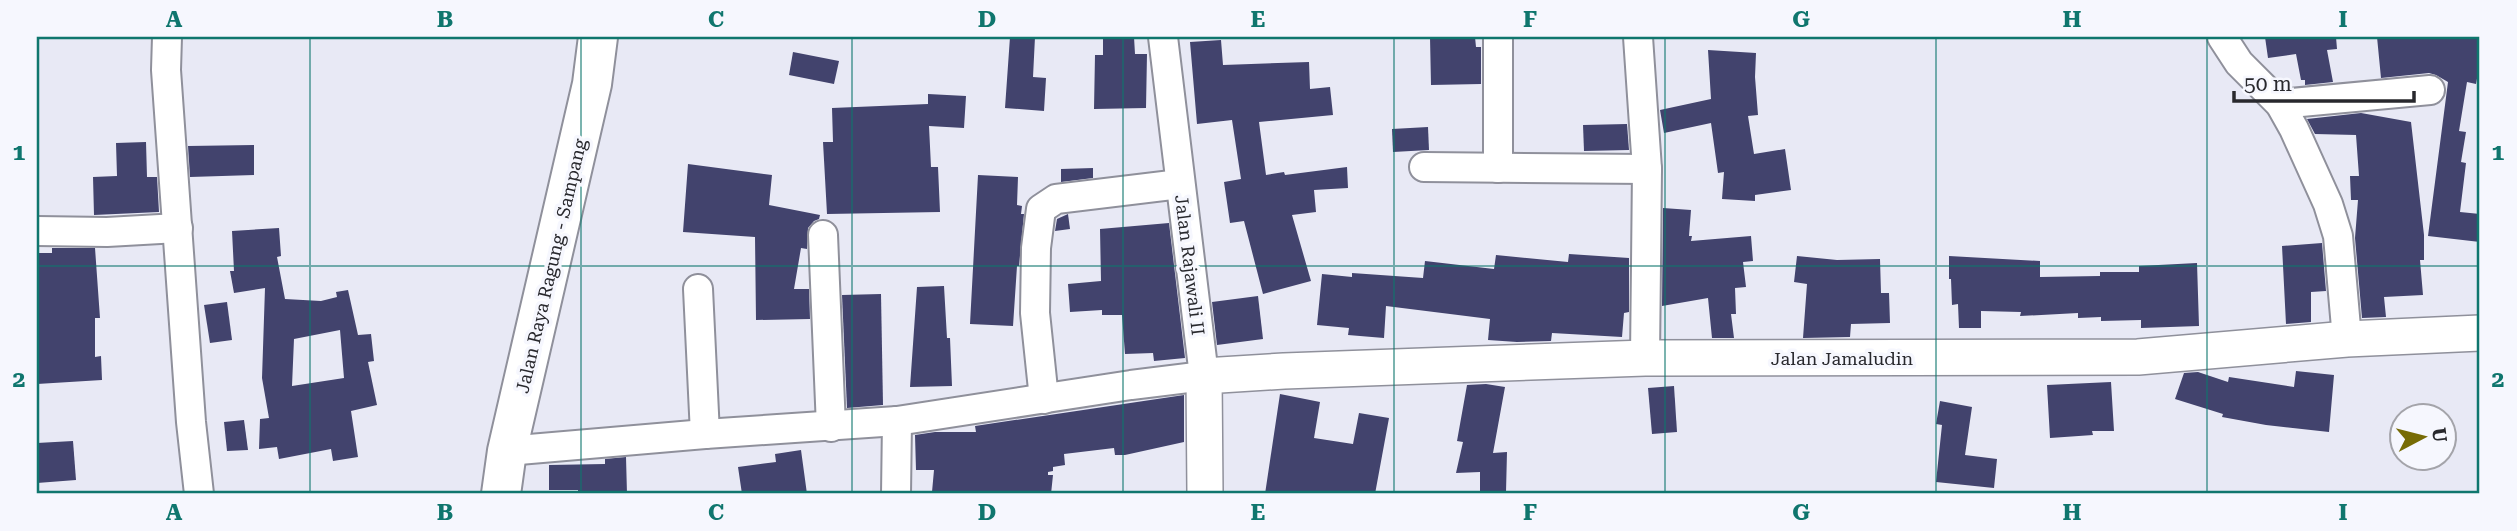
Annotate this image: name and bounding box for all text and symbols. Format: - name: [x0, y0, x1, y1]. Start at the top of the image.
- text: A: [166, 6, 183, 33]
- text: B: [437, 6, 453, 33]
- text: C: [708, 6, 724, 33]
- text: D: [978, 6, 996, 33]
- text: E: [1251, 6, 1265, 33]
- text: F: [1523, 6, 1537, 33]
- text: G: [1792, 6, 1810, 33]
- text: H: [2063, 6, 2082, 33]
- text: I: [2338, 6, 2348, 33]
- scale bar: [2234, 60, 2414, 104]
- text: 50 m: [2244, 72, 2292, 96]
- street label: Jalan Raya Ragung - Sampang: [511, 136, 591, 395]
- text: 1: [13, 139, 26, 166]
- text: 1: [2492, 139, 2505, 166]
- street label: Jalan Rajawali II: [1171, 194, 1209, 336]
- street label: Jalan Jamaludin: [1771, 348, 1914, 369]
- text: 2: [13, 366, 25, 393]
- text: 2: [2492, 366, 2504, 393]
- north arrow: [2388, 402, 2458, 472]
- text: U: [2427, 426, 2452, 444]
- text: A: [166, 499, 183, 526]
- text: B: [437, 499, 453, 526]
- text: C: [708, 499, 724, 526]
- text: D: [978, 499, 996, 526]
- text: E: [1251, 499, 1265, 526]
- text: F: [1523, 499, 1537, 526]
- text: G: [1792, 499, 1810, 526]
- text: H: [2063, 499, 2082, 526]
- text: I: [2338, 499, 2348, 526]

